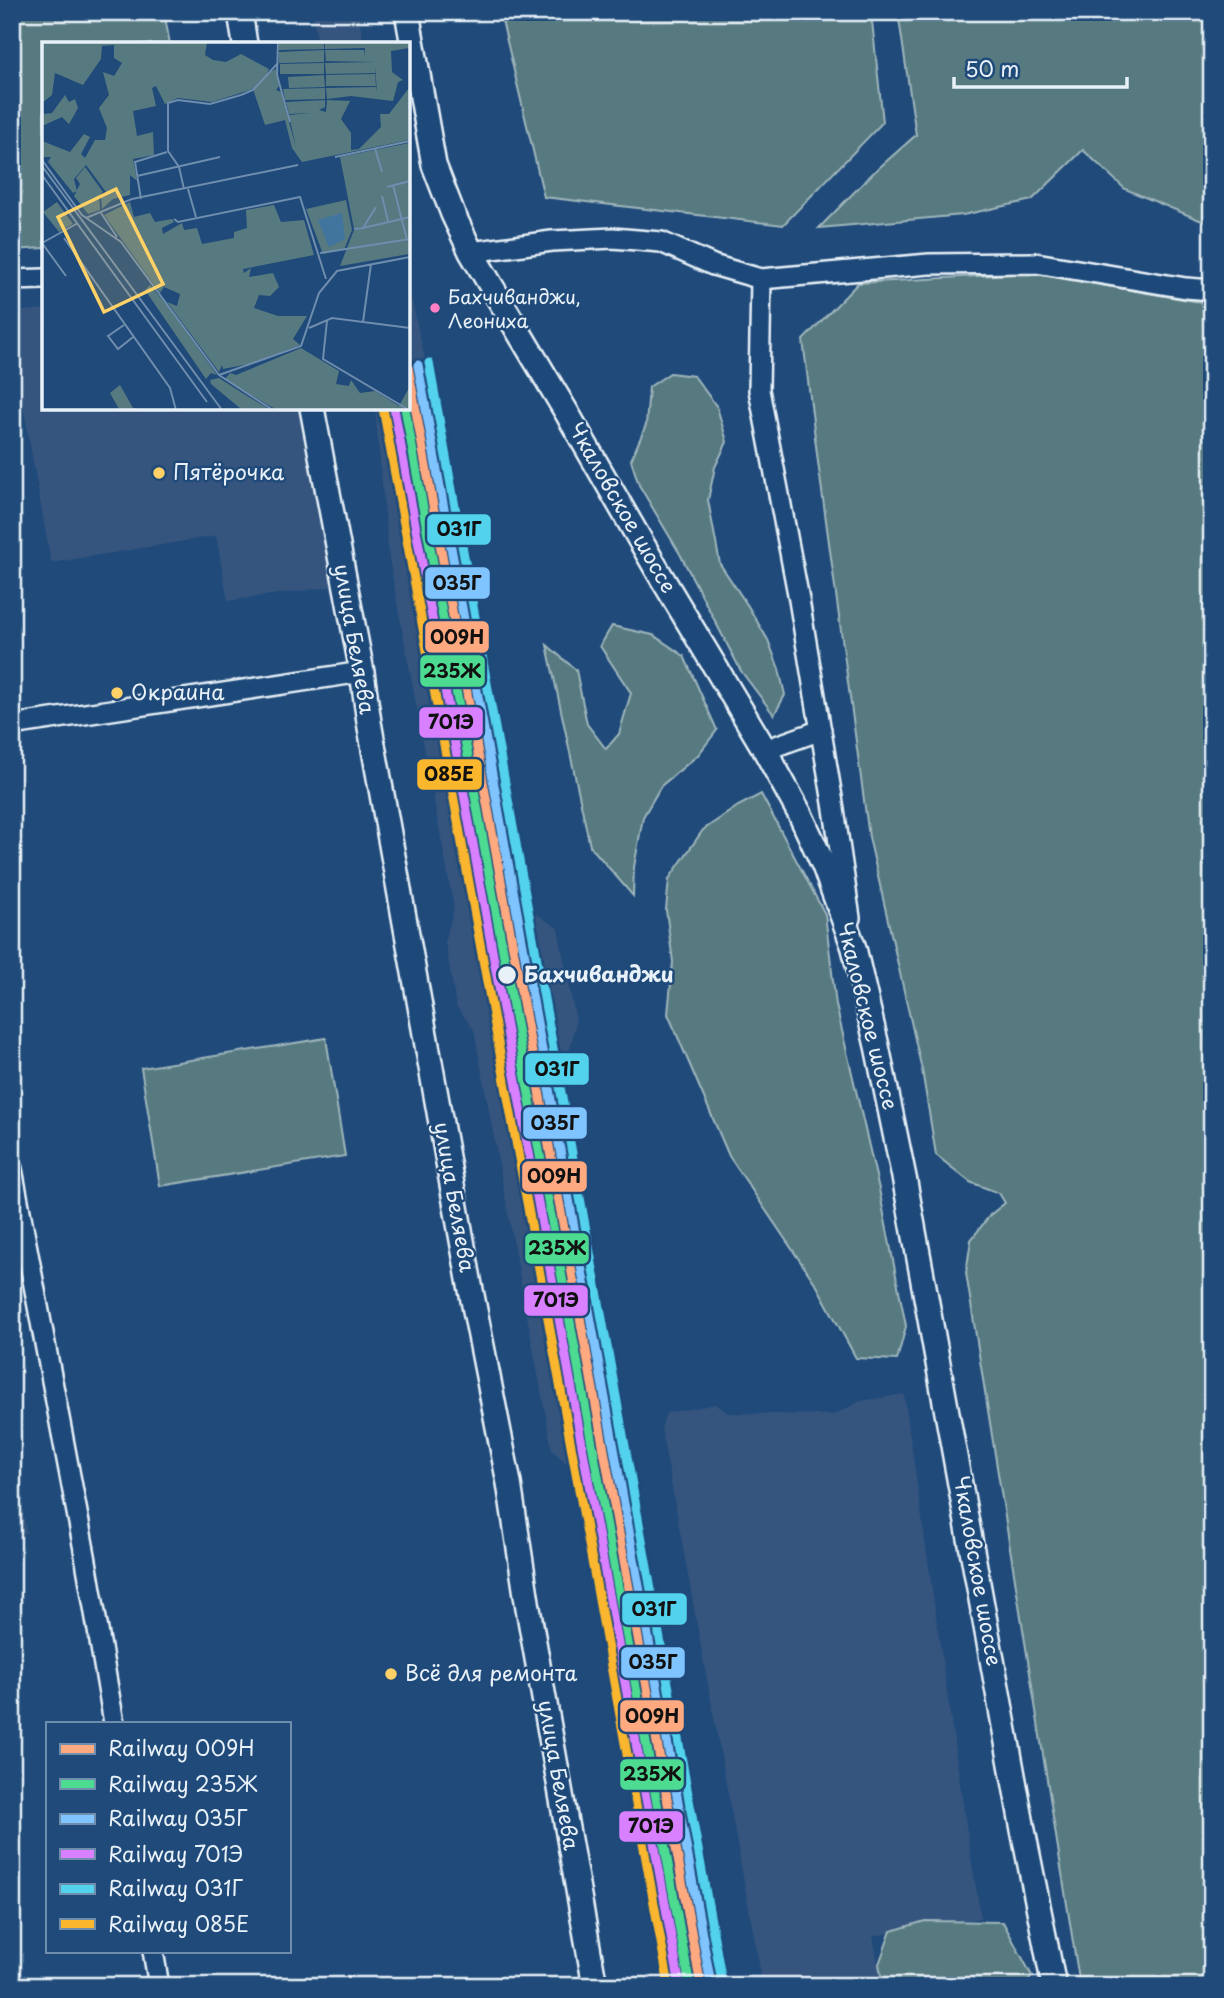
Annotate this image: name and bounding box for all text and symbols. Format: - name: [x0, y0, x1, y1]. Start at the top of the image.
- inset map: [42, 42, 410, 410]
- scale bar: [954, 46, 1128, 90]
- text: 50 m: [965, 52, 1019, 84]
- place label: Бахчиванджи, Леониха: [448, 282, 581, 334]
- marker: Бахчиванджи, Леониха: [428, 301, 442, 315]
- street label: Чкаловское шоссе: [562, 416, 686, 598]
- place label: Пятёрочка: [173, 455, 285, 487]
- marker: Пятёрочка: [151, 465, 167, 481]
- line badge: 031Г: [426, 513, 492, 546]
- text: 031Г: [436, 514, 482, 542]
- street label: улица Беляева: [327, 561, 385, 716]
- line badge: 035Г: [424, 566, 491, 600]
- text: 035Г: [432, 568, 482, 596]
- line badge: 009Н: [424, 620, 490, 654]
- text: 009Н: [430, 622, 484, 650]
- line badge: 235Ж: [419, 654, 486, 688]
- text: 235Ж: [423, 656, 482, 684]
- place label: Окраина: [131, 675, 225, 707]
- marker: Окраина: [109, 685, 125, 701]
- line badge: 701Э: [418, 706, 484, 739]
- text: 701Э: [428, 707, 474, 735]
- line badge: 085Е: [416, 758, 483, 791]
- text: 085Е: [424, 759, 474, 787]
- street label: Чкаловское шоссе: [830, 918, 908, 1113]
- place label: Бахчиванджи: [524, 957, 674, 989]
- marker: Бахчиванджи: [496, 964, 518, 986]
- line badge: 031Г: [524, 1052, 590, 1086]
- text: 031Г: [534, 1054, 580, 1082]
- line badge: 035Г: [522, 1106, 588, 1140]
- text: 035Г: [530, 1108, 580, 1136]
- street label: улица Беляева: [427, 1119, 485, 1274]
- line badge: 009Н: [521, 1160, 588, 1193]
- text: 009Н: [527, 1161, 581, 1189]
- line badge: 235Ж: [524, 1232, 590, 1265]
- text: 235Ж: [528, 1233, 587, 1261]
- line badge: 701Э: [523, 1284, 589, 1317]
- text: 701Э: [533, 1285, 579, 1313]
- street label: Чкаловское шоссе: [946, 1473, 1011, 1668]
- line badge: 031Г: [621, 1592, 688, 1626]
- text: 031Г: [631, 1594, 677, 1622]
- line badge: 035Г: [620, 1646, 686, 1679]
- text: 035Г: [628, 1647, 678, 1675]
- place label: Всё для ремонта: [405, 1656, 578, 1688]
- marker: Всё для ремонта: [383, 1666, 399, 1682]
- street label: улица Беляева: [531, 1697, 589, 1852]
- line badge: 009Н: [619, 1699, 685, 1733]
- text: 009Н: [625, 1701, 679, 1729]
- legend: [46, 1722, 290, 1952]
- text: Railway 009Н: [108, 1731, 254, 1763]
- line badge: 235Ж: [619, 1758, 685, 1791]
- text: 235Ж: [623, 1759, 682, 1787]
- text: Railway 235Ж: [108, 1767, 257, 1799]
- text: Railway 035Г: [108, 1801, 248, 1833]
- line badge: 701Э: [618, 1810, 684, 1843]
- text: 701Э: [628, 1811, 674, 1839]
- text: Railway 701Э: [108, 1837, 243, 1869]
- text: Railway 031Г: [108, 1871, 243, 1903]
- text: Railway 085Е: [108, 1907, 249, 1939]

